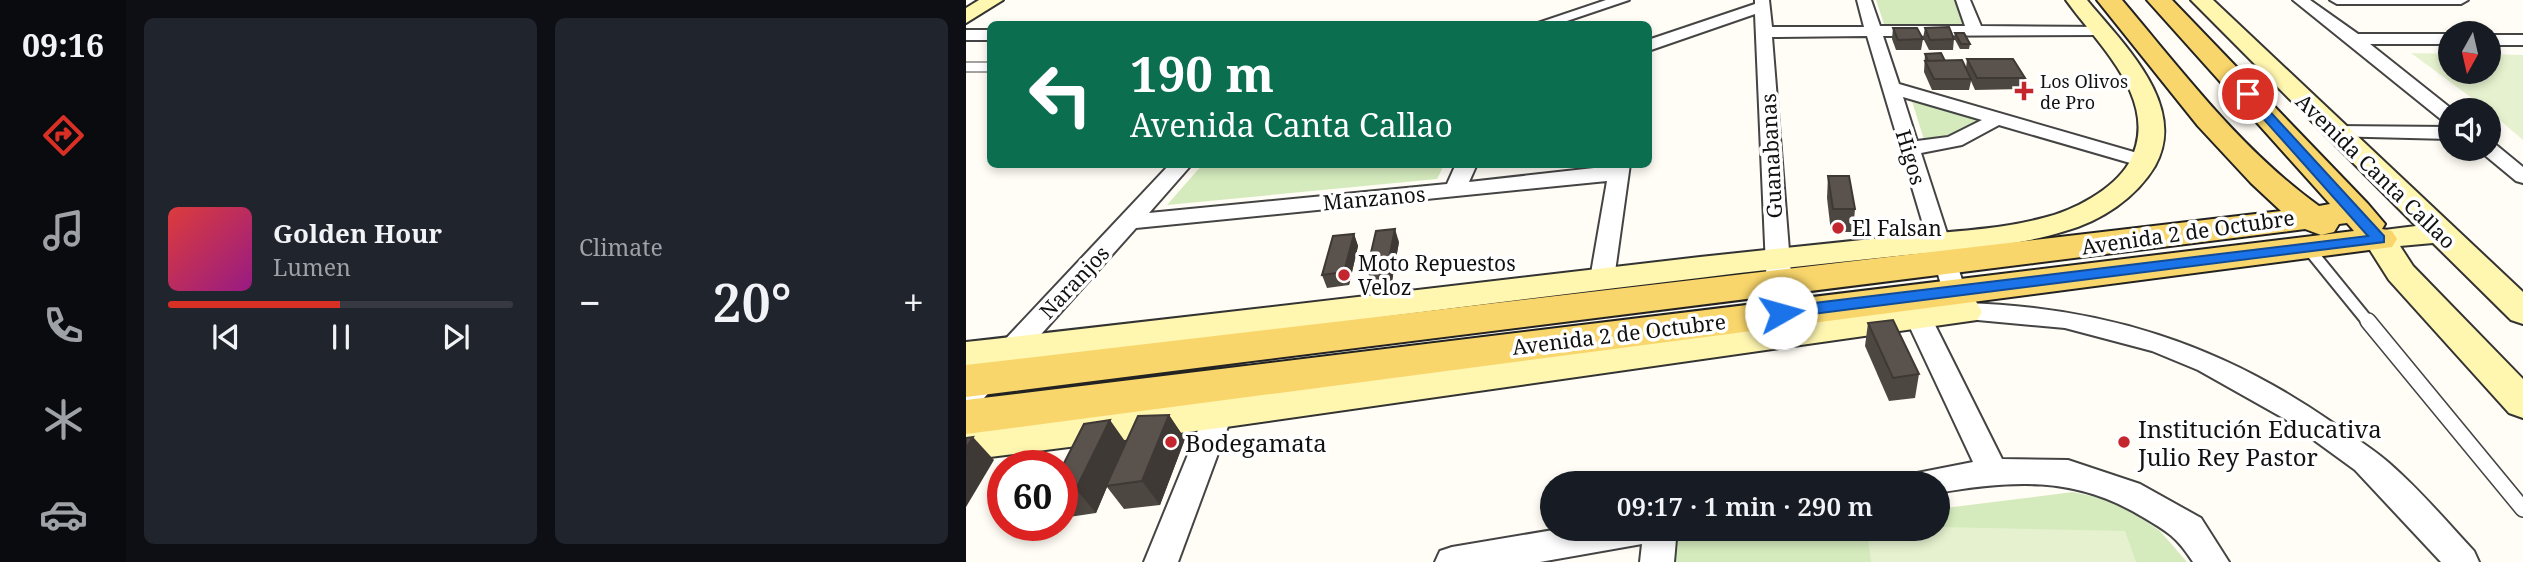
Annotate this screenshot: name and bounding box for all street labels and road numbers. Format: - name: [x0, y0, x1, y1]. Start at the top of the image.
- street label: Avenida Canta Callao: [2290, 87, 2462, 255]
- street label: Guanabanas: [1754, 93, 1788, 219]
- street label: Higos: [1889, 126, 1933, 188]
- street label: Manzanos: [1322, 180, 1426, 216]
- street label: Avenida 2 de Octubre: [2080, 203, 2296, 261]
- street label: Naranjos: [1033, 239, 1115, 325]
- street label: Avenida 2 de Octubre: [1511, 307, 1727, 361]

